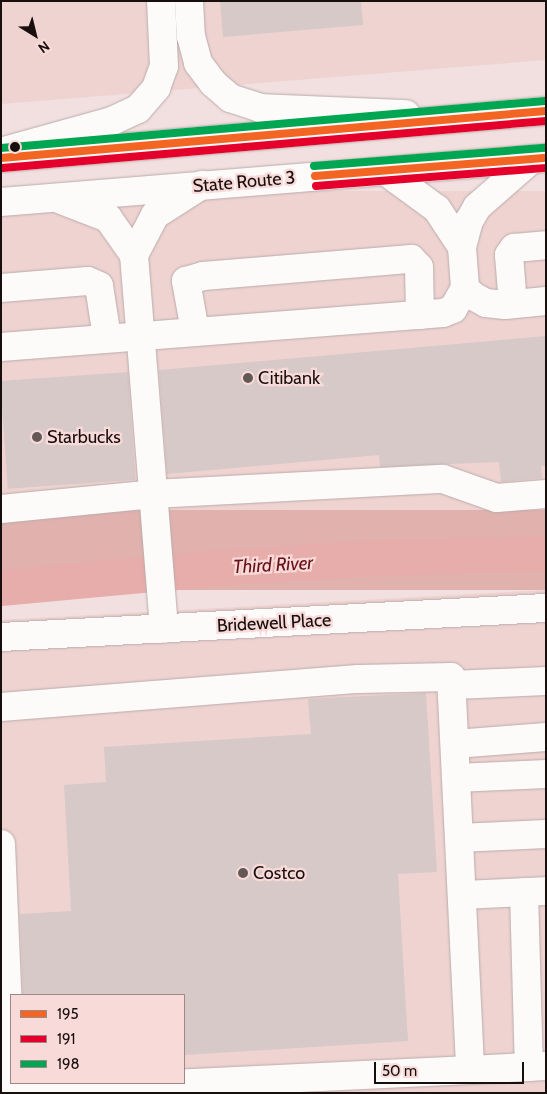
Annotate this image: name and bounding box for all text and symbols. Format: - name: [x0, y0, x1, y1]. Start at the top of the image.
- north arrow: [10, 10, 60, 60]
- text: N: [35, 37, 53, 57]
- unlabelled marker: [10, 142, 20, 152]
- street label: State Route 3: [192, 167, 296, 197]
- place label: Citibank: [258, 367, 320, 389]
- marker: Citibank: [242, 372, 254, 384]
- place label: Starbucks: [47, 426, 121, 448]
- marker: Starbucks: [31, 431, 43, 443]
- water label: Third River: [232, 552, 314, 578]
- street label: Bridewell Place: [216, 609, 332, 637]
- place label: Costco: [253, 862, 305, 884]
- marker: Costco: [237, 867, 249, 879]
- legend: [10, 994, 185, 1084]
- text: 195: [57, 1005, 79, 1023]
- text: 191: [57, 1030, 75, 1048]
- scale bar: [377, 1052, 527, 1084]
- text: 198: [57, 1055, 80, 1073]
- text: 50 m: [382, 1062, 417, 1080]

